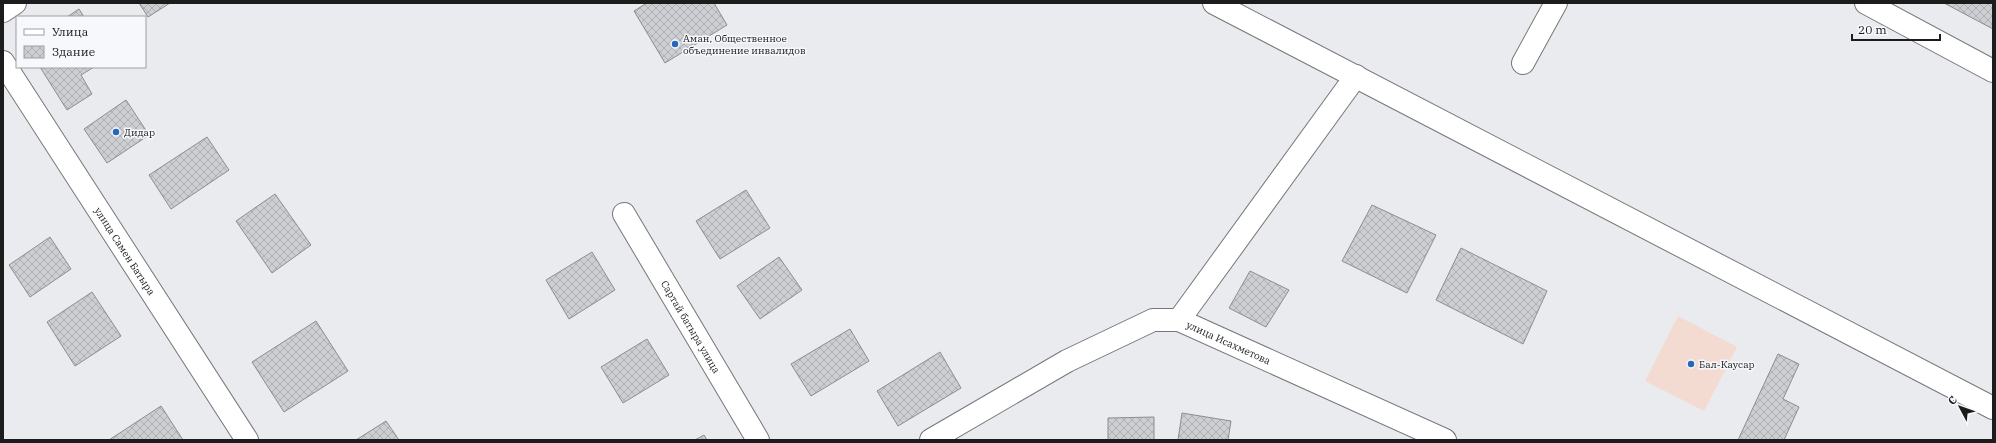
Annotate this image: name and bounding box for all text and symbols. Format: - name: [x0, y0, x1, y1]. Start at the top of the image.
- legend: [16, 16, 146, 68]
- scale bar: [1852, 16, 1940, 42]
- text: 20 m: [1858, 22, 1887, 37]
- text: Улица: [52, 24, 89, 39]
- place label: Аман, Общественное объединение инвалидов: [683, 32, 806, 57]
- marker: Аман, Общественное объединение инвалидов: [670, 39, 680, 49]
- text: Здание: [52, 44, 95, 59]
- place label: Дидар: [124, 126, 155, 139]
- marker: Дидар: [111, 127, 121, 137]
- street label: улица Самен Батыра: [92, 205, 158, 298]
- street label: Сартай батыра улица: [658, 278, 724, 376]
- street label: улица Исахметова: [1184, 318, 1273, 367]
- place label: Бал-Каусар: [1699, 358, 1755, 371]
- marker: Бал-Каусар: [1686, 359, 1696, 369]
- north arrow: [1940, 387, 1980, 427]
- text: С: [1945, 393, 1960, 408]

